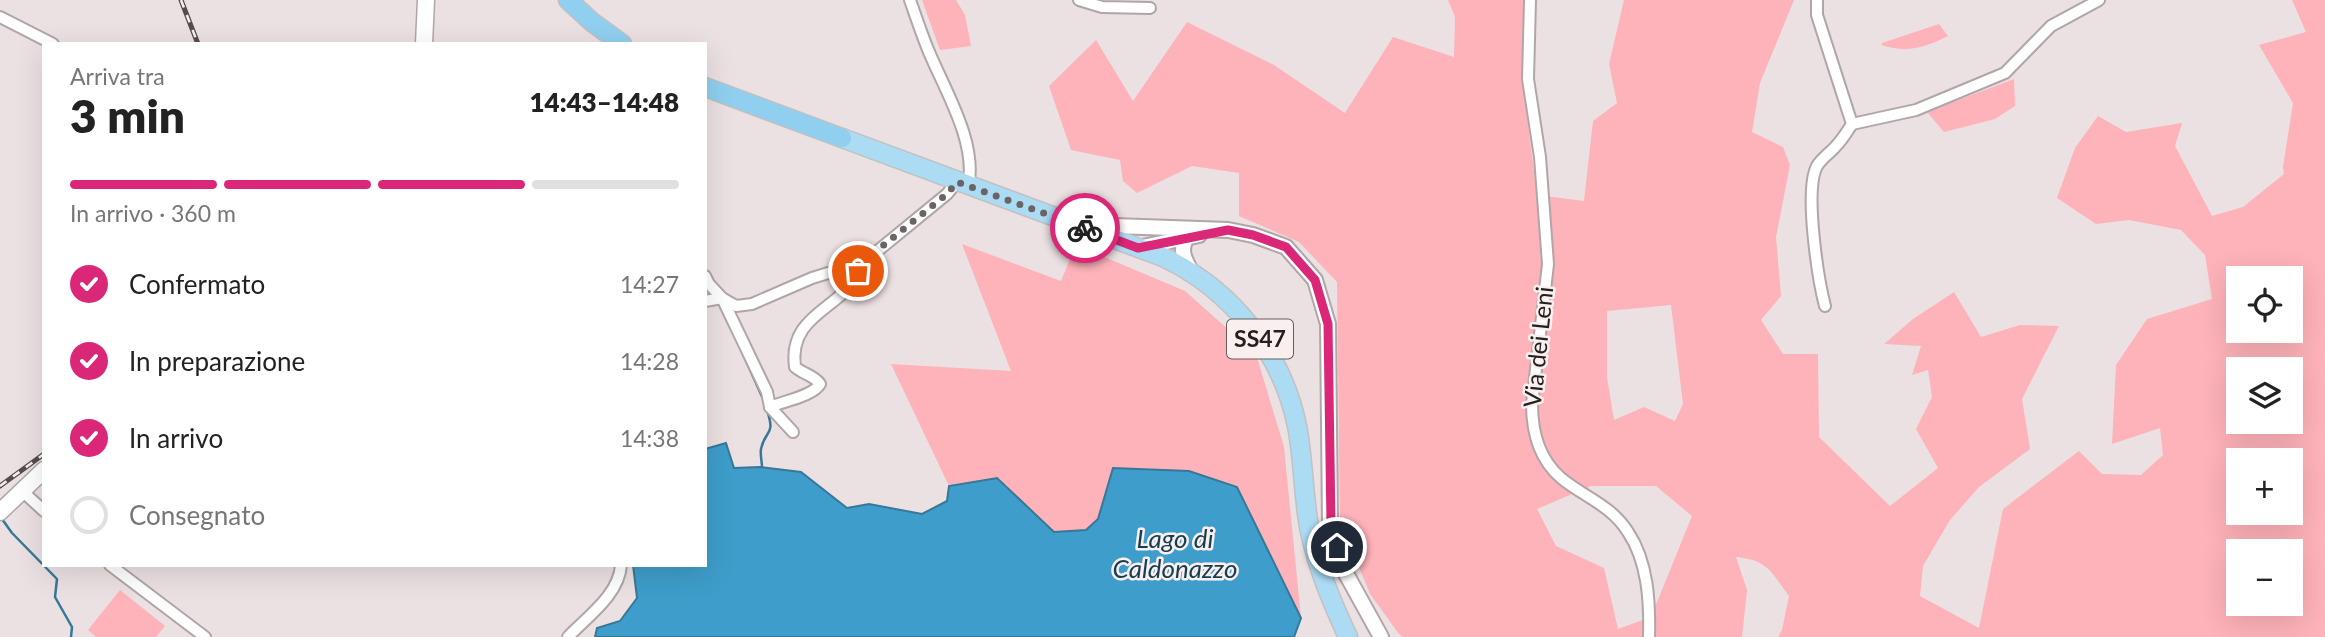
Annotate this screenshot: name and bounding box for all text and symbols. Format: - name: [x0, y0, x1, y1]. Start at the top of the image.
- text: Arriva tra: [70, 62, 165, 90]
- text: 14:43–14:48: [529, 86, 679, 118]
- text: 3 min: [70, 88, 185, 143]
- courier: [1050, 193, 1120, 263]
- text: In arrivo · 360 m: [70, 199, 236, 227]
- icon: bike: [1066, 209, 1104, 247]
- pin: [828, 241, 888, 301]
- icon: bag: [839, 252, 877, 290]
- icon: check: [70, 265, 108, 303]
- map controls: [2226, 266, 2303, 616]
- button: locate: [2226, 266, 2303, 343]
- text: Confermato: [129, 268, 265, 300]
- text: 14:27: [620, 270, 679, 298]
- street label: Via dei Leni: [1517, 285, 1558, 409]
- road number: SS47: [1227, 320, 1293, 358]
- icon: check: [70, 342, 108, 380]
- text: In preparazione: [129, 345, 305, 377]
- text: 14:28: [620, 347, 679, 375]
- button: layers: [2226, 357, 2303, 434]
- icon: check: [70, 419, 108, 457]
- text: In arrivo: [129, 422, 223, 454]
- text: 14:38: [620, 424, 679, 452]
- button: +: [2226, 448, 2303, 525]
- text: Consegnato: [129, 499, 265, 531]
- pin: [1307, 517, 1367, 577]
- water label: Lago di Caldonazzo: [1113, 522, 1237, 584]
- icon: home: [1318, 528, 1356, 566]
- button: −: [2226, 539, 2303, 616]

